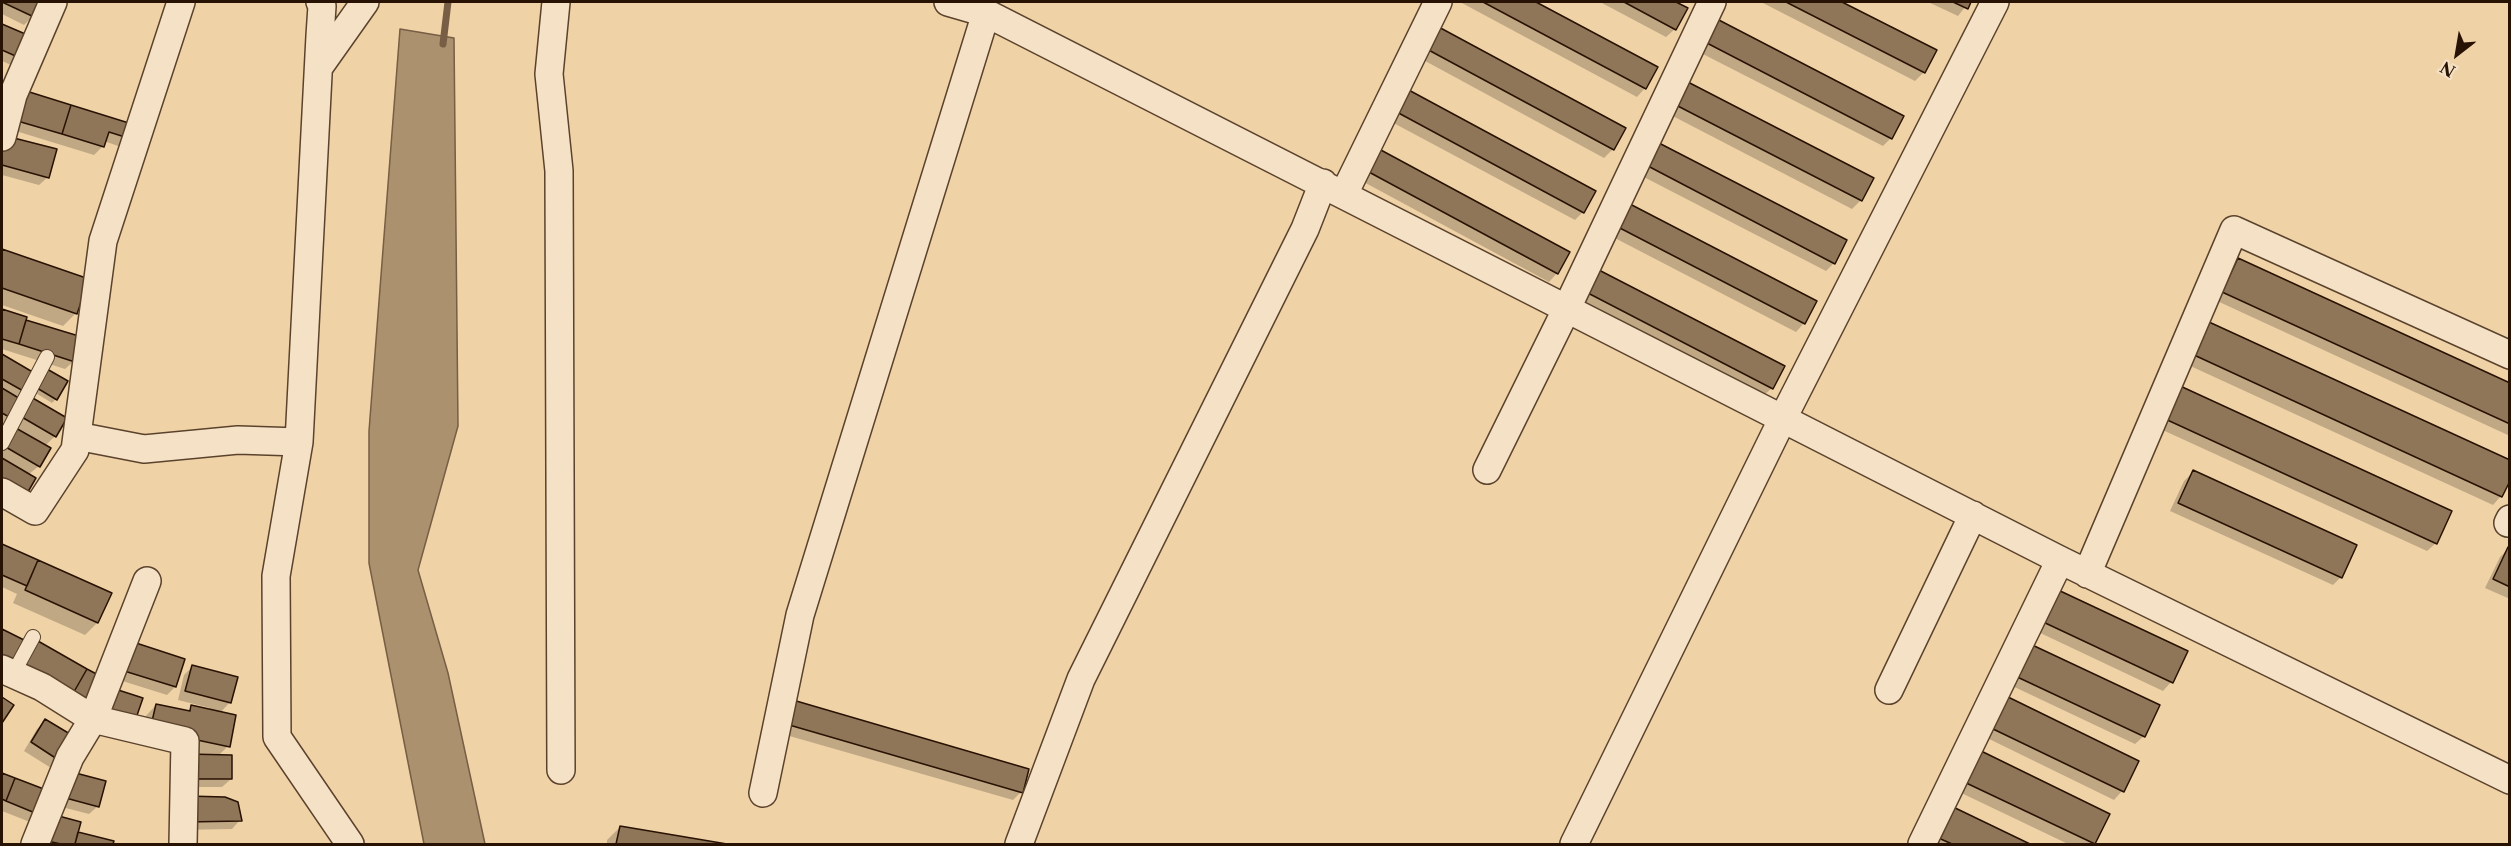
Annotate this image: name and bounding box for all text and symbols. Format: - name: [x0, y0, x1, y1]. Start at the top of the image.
- north arrow: [2427, 24, 2487, 84]
- text: N: [2437, 57, 2459, 82]

